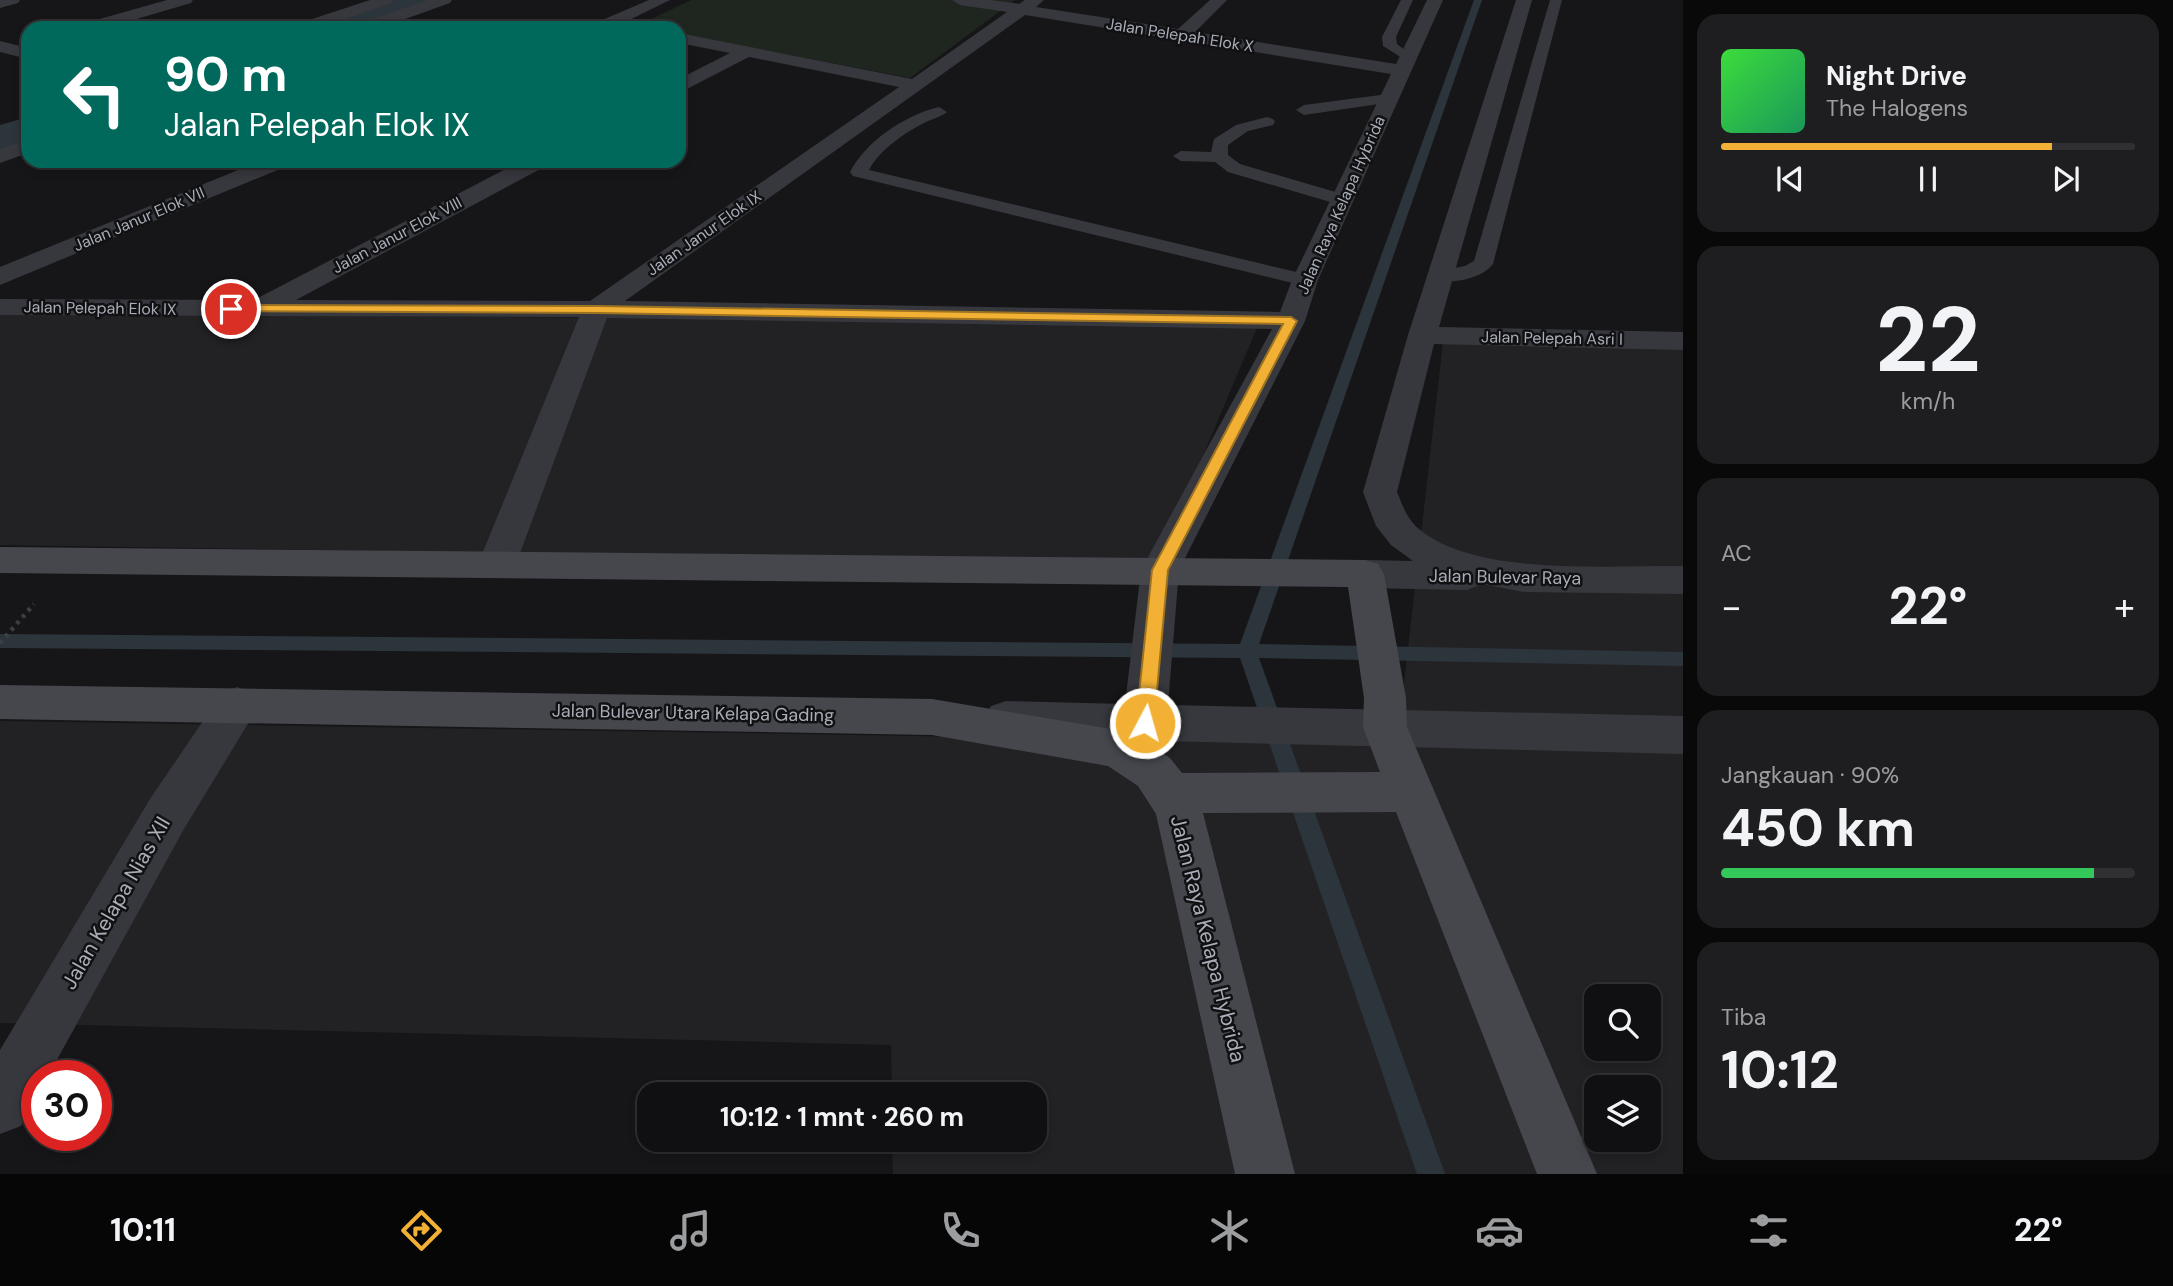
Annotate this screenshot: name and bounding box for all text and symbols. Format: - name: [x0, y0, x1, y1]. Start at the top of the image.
- street label: Jalan Pelepah Elok X: [1105, 13, 1256, 57]
- text: 90 m: [164, 42, 287, 106]
- icon: left: [49, 49, 140, 140]
- text: Night Drive: [1826, 59, 1967, 93]
- text: The Halogens: [1826, 93, 1968, 123]
- text: Jalan Pelepah Elok IX: [164, 104, 470, 146]
- street label: Jalan Raya Kelapa Hybrida: [1292, 113, 1390, 297]
- icon: previous: [1771, 160, 1809, 198]
- icon: pause: [1909, 160, 1947, 198]
- icon: next: [2047, 160, 2085, 198]
- street label: Jalan Janur Elok VII: [70, 182, 208, 256]
- street label: Jalan Janur Elok IX: [642, 185, 766, 280]
- street label: Jalan Janur Elok VIII: [328, 192, 466, 278]
- pin: [201, 279, 261, 339]
- text: 22: [1875, 281, 1981, 399]
- icon: arrive: [212, 290, 250, 328]
- street label: Jalan Pelepah Elok IX: [23, 296, 177, 320]
- street label: Jalan Pelepah Asri I: [1481, 326, 1623, 350]
- text: km/h: [1901, 386, 1955, 416]
- text: AC: [1721, 538, 1752, 568]
- street label: Jalan Bulevar Raya: [1429, 564, 1581, 590]
- text: 22°: [1889, 572, 1967, 640]
- text: −: [1721, 582, 1742, 632]
- text: +: [2114, 582, 2135, 632]
- position arrow: [1108, 686, 1182, 760]
- street label: Jalan Bulevar Utara Kelapa Gading: [552, 699, 834, 727]
- text: Jangkauan · 90%: [1721, 760, 1899, 790]
- text: 450 km: [1721, 794, 1915, 862]
- street label: Jalan Kelapa Nias XII: [55, 812, 177, 994]
- street label: Jalan Raya Kelapa Hybrida: [1164, 813, 1252, 1065]
- map controls: [1584, 984, 1661, 1152]
- button: search: [1584, 984, 1661, 1061]
- text: Tiba: [1721, 1002, 1766, 1032]
- text: 10:12: [1721, 1036, 1839, 1104]
- speed limit sign: 30: [21, 1060, 112, 1151]
- button: layers: [1584, 1075, 1661, 1152]
- text: 10:12 · 1 mnt · 260 m: [720, 1100, 964, 1134]
- icon: directions: [397, 1206, 446, 1255]
- icon: music: [666, 1206, 715, 1255]
- icon: phone: [936, 1206, 985, 1255]
- icon: climate: [1205, 1206, 1254, 1255]
- icon: car: [1475, 1206, 1524, 1255]
- icon: filters: [1744, 1206, 1793, 1255]
- text: 10:11: [110, 1209, 176, 1251]
- text: 22°: [2014, 1209, 2063, 1251]

